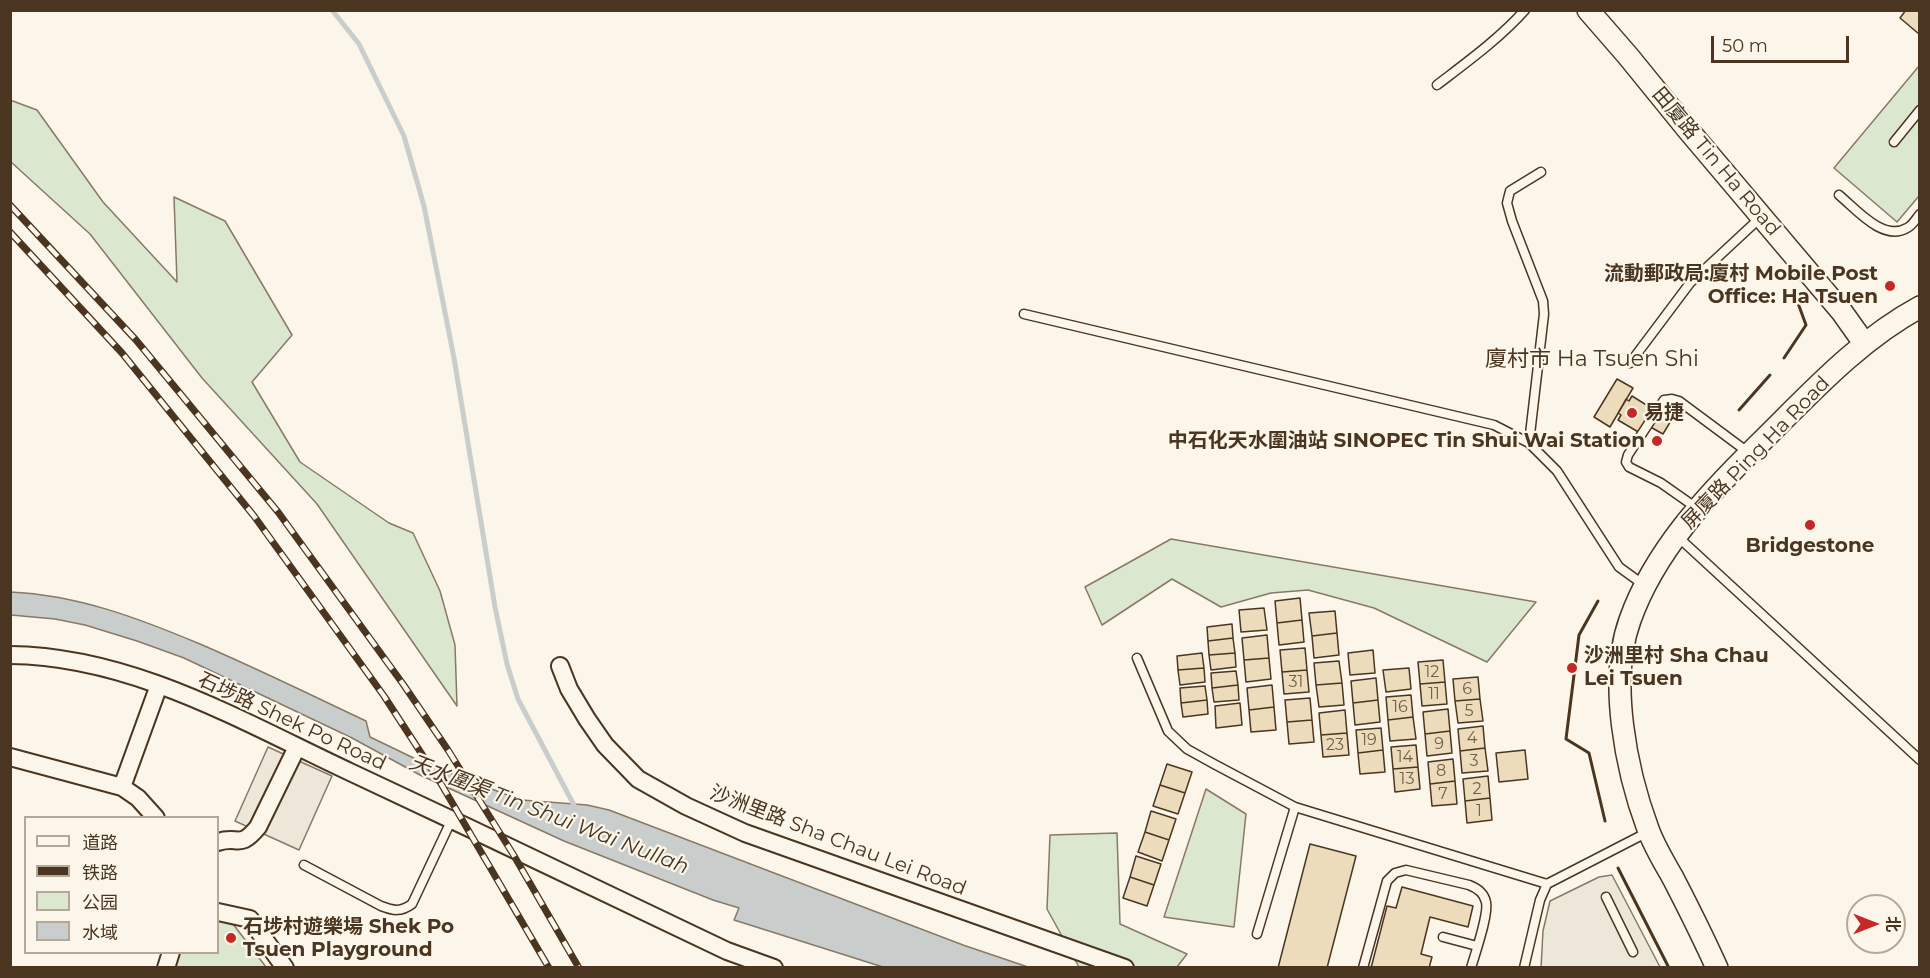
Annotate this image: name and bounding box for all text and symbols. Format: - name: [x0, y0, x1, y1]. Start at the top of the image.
- scale bar: [1714, 24, 1852, 62]
- text: 50 m: [1722, 35, 1768, 57]
- street label: 田廈路 Tin Ha Road: [1647, 83, 1785, 241]
- place label: 流動郵政局:廈村 Mobile Post Office: Ha Tsuen: [1604, 262, 1878, 309]
- marker: 流動郵政局:廈村 Mobile Post Office: Ha Tsuen: [1883, 279, 1897, 293]
- district label: 廈村市 Ha Tsuen Shi: [1485, 347, 1699, 373]
- street label: 屏廈路 Ping Ha Road: [1677, 372, 1835, 534]
- place label: 易捷: [1644, 401, 1684, 425]
- marker: 易捷: [1625, 406, 1639, 420]
- place label: 中石化天水圍油站 SINOPEC Tin Shui Wai Station: [1168, 429, 1645, 453]
- marker: 中石化天水圍油站 SINOPEC Tin Shui Wai Station: [1650, 434, 1664, 448]
- marker: Bridgestone: [1803, 518, 1817, 532]
- place label: Bridgestone: [1746, 534, 1874, 558]
- place label: 沙洲里村 Sha Chau Lei Tsuen: [1584, 644, 1769, 691]
- marker: 沙洲里村 Sha Chau Lei Tsuen: [1565, 661, 1579, 675]
- house number: 12: [1425, 662, 1439, 682]
- street label: 石埗路 Shek Po Road: [194, 668, 390, 776]
- house number: 31: [1289, 672, 1303, 692]
- house number: 6: [1462, 679, 1472, 699]
- house number: 11: [1428, 684, 1440, 704]
- house number: 16: [1392, 697, 1408, 717]
- house number: 5: [1464, 701, 1474, 721]
- house number: 4: [1467, 728, 1477, 748]
- house number: 19: [1361, 730, 1377, 750]
- house number: 9: [1434, 734, 1444, 754]
- house number: 23: [1326, 735, 1344, 755]
- house number: 14: [1397, 747, 1413, 767]
- water label: 天水圍渠 Tin Shui Wai Nullah: [406, 750, 692, 880]
- house number: 3: [1469, 751, 1479, 771]
- house number: 8: [1436, 761, 1446, 781]
- house number: 13: [1400, 769, 1414, 789]
- house number: 2: [1472, 779, 1482, 799]
- street label: 沙洲里路 Sha Chau Lei Road: [706, 781, 970, 901]
- house number: 7: [1438, 784, 1448, 804]
- house number: 1: [1476, 801, 1482, 821]
- legend: [24, 816, 219, 954]
- text: 道路: [82, 832, 118, 854]
- text: 铁路: [82, 862, 118, 884]
- text: 公园: [82, 892, 118, 914]
- north arrow: [1846, 894, 1906, 954]
- place label: 石埗村遊樂場 Shek Po Tsuen Playground: [243, 915, 454, 962]
- text: 北: [1883, 916, 1902, 932]
- text: 水域: [82, 922, 118, 944]
- marker: 石埗村遊樂場 Shek Po Tsuen Playground: [224, 931, 238, 945]

